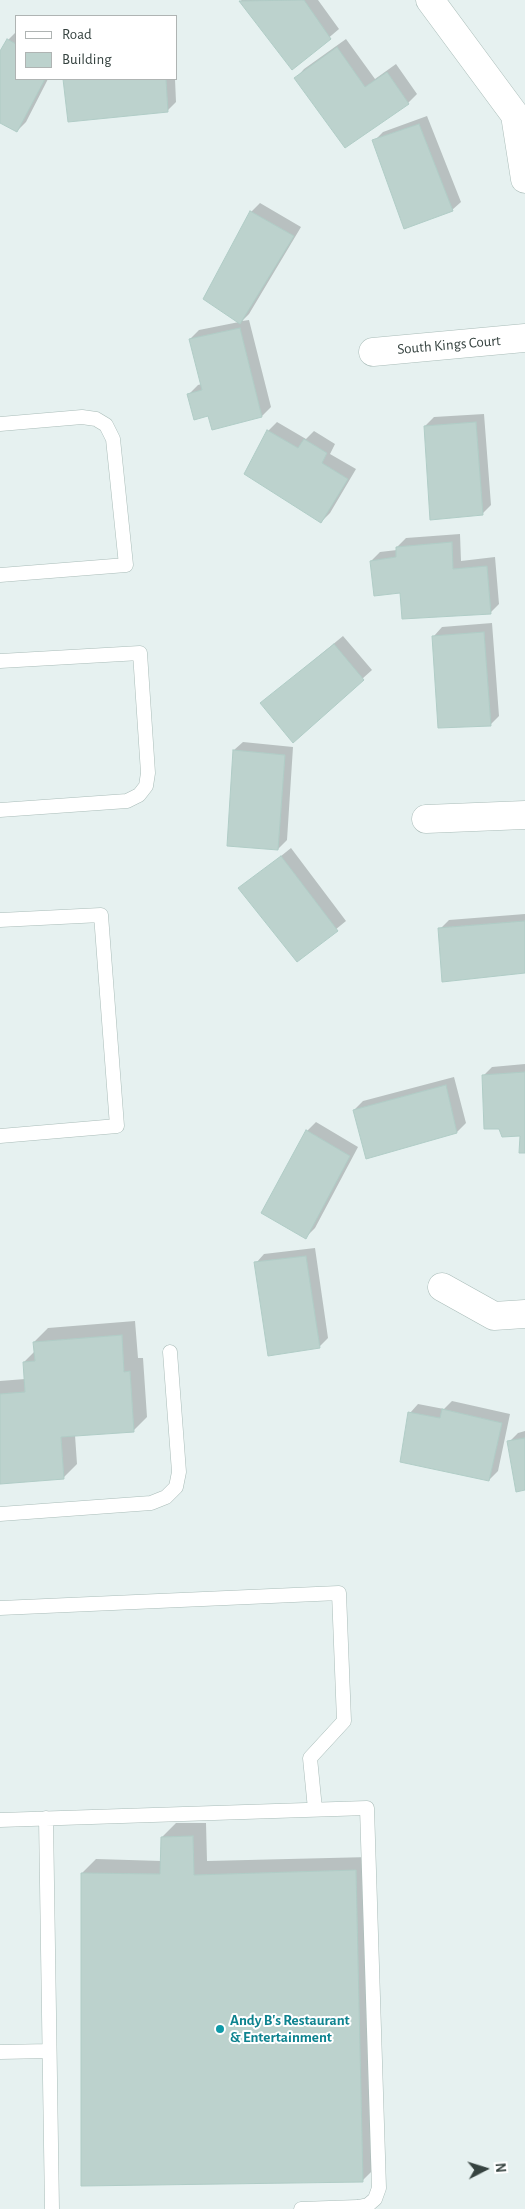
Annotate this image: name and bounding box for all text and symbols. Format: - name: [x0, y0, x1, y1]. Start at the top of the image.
- legend: [15, 15, 178, 80]
- text: Road: [62, 27, 92, 42]
- text: Building: [62, 52, 112, 67]
- street label: South Kings Court: [397, 332, 501, 358]
- place label: Andy B's Restaurant & Entertainment: [230, 2011, 350, 2046]
- marker: Andy B's Restaurant & Entertainment: [214, 2023, 226, 2035]
- north arrow: [460, 2144, 510, 2194]
- text: N: [493, 2162, 507, 2173]

